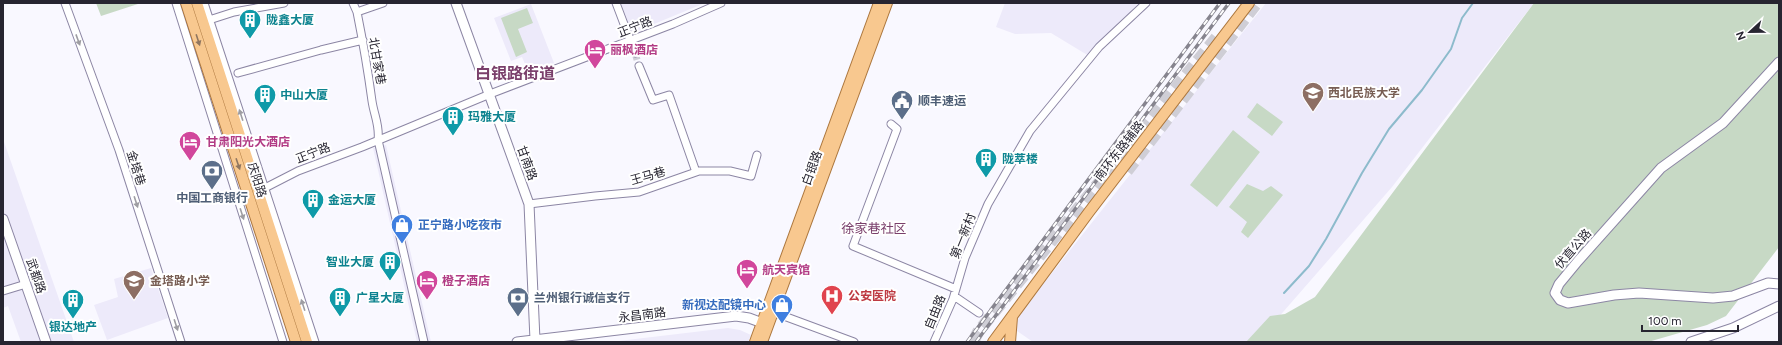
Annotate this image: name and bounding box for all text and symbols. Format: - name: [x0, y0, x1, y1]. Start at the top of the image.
- building icon: 陇鑫大厦: [237, 7, 263, 40]
- north arrow: [1730, 12, 1770, 52]
- place label: 陇鑫大厦: [266, 13, 314, 27]
- street label: 正宁路: [616, 14, 654, 40]
- text: N: [1734, 29, 1749, 42]
- one-way arrow: [75, 34, 81, 46]
- one-way arrow: [195, 34, 201, 46]
- street label: 北甘家巷: [366, 36, 388, 86]
- hotel icon: 丽枫酒店: [582, 37, 608, 70]
- place label: 丽枫酒店: [610, 43, 658, 57]
- district label: 白银路街道: [475, 64, 555, 83]
- school or university icon: 西北民族大学: [1300, 80, 1326, 113]
- building icon: 中山大厦: [252, 82, 278, 115]
- place label: 西北民族大学: [1328, 86, 1400, 100]
- place label: 中山大厦: [280, 88, 328, 102]
- public building icon: 顺丰速运: [889, 88, 915, 121]
- place label: 顺丰速运: [918, 94, 966, 108]
- building icon: 玛雅大厦: [440, 104, 466, 137]
- one-way arrow: [238, 108, 244, 120]
- place label: 玛雅大厦: [468, 110, 516, 124]
- street label: 南环东路辅路: [1091, 118, 1147, 184]
- hotel icon: 甘肃阳光大酒店: [177, 129, 203, 162]
- place label: 甘肃阳光大酒店: [206, 135, 290, 149]
- street label: 正宁路: [294, 140, 332, 166]
- street label: 甘南路: [514, 144, 540, 182]
- building icon: 陇萃楼: [973, 146, 999, 179]
- street label: 金塔巷: [124, 149, 148, 187]
- street label: 白银路: [799, 149, 825, 187]
- place label: 陇萃楼: [1002, 152, 1038, 166]
- bank icon: 中国工商银行: [199, 158, 225, 191]
- one-way arrow: [235, 158, 241, 170]
- street label: 庆阳路: [245, 161, 269, 199]
- street label: 王马巷: [629, 164, 667, 188]
- building icon: 金运大厦: [300, 187, 326, 220]
- place label: 中国工商银行: [176, 191, 248, 205]
- place label: 金运大厦: [328, 193, 376, 207]
- one-way arrow: [133, 196, 139, 208]
- one-way arrow: [240, 208, 246, 220]
- street label: 第一新村: [948, 210, 979, 261]
- shop icon: 正宁路小吃夜市: [389, 212, 415, 245]
- place label: 正宁路小吃夜市: [418, 218, 502, 232]
- district label: 徐家巷社区: [841, 221, 907, 236]
- street label: 伏直公路: [1552, 226, 1594, 272]
- building icon: 智业大厦: [377, 249, 403, 282]
- place label: 智业大厦: [326, 255, 374, 269]
- street label: 武都路: [24, 257, 48, 295]
- hotel icon: 航天宾馆: [734, 257, 760, 290]
- place label: 航天宾馆: [762, 263, 810, 277]
- school or university icon: 金塔路小学: [121, 268, 147, 301]
- hotel icon: 橙子酒店: [414, 268, 440, 301]
- place label: 金塔路小学: [150, 274, 210, 288]
- place label: 橙子酒店: [442, 274, 490, 288]
- hospital icon: 公安医院: [819, 283, 845, 316]
- building icon: 广星大厦: [327, 285, 353, 318]
- bank icon: 兰州银行诚信支行: [505, 285, 531, 318]
- building icon: 银达地产: [60, 287, 86, 320]
- place label: 公安医院: [848, 289, 896, 303]
- place label: 广星大厦: [356, 291, 404, 305]
- place label: 兰州银行诚信支行: [534, 291, 630, 305]
- shop icon: 新视达配镜中心: [769, 292, 795, 325]
- street label: 自由路: [922, 293, 948, 331]
- place label: 新视达配镜中心: [682, 298, 766, 312]
- one-way arrow: [300, 299, 306, 311]
- street label: 永昌南路: [617, 305, 667, 325]
- scale bar: [1642, 307, 1738, 333]
- text: 100 m: [1648, 314, 1682, 328]
- place label: 银达地产: [49, 320, 97, 334]
- one-way arrow: [173, 320, 179, 332]

